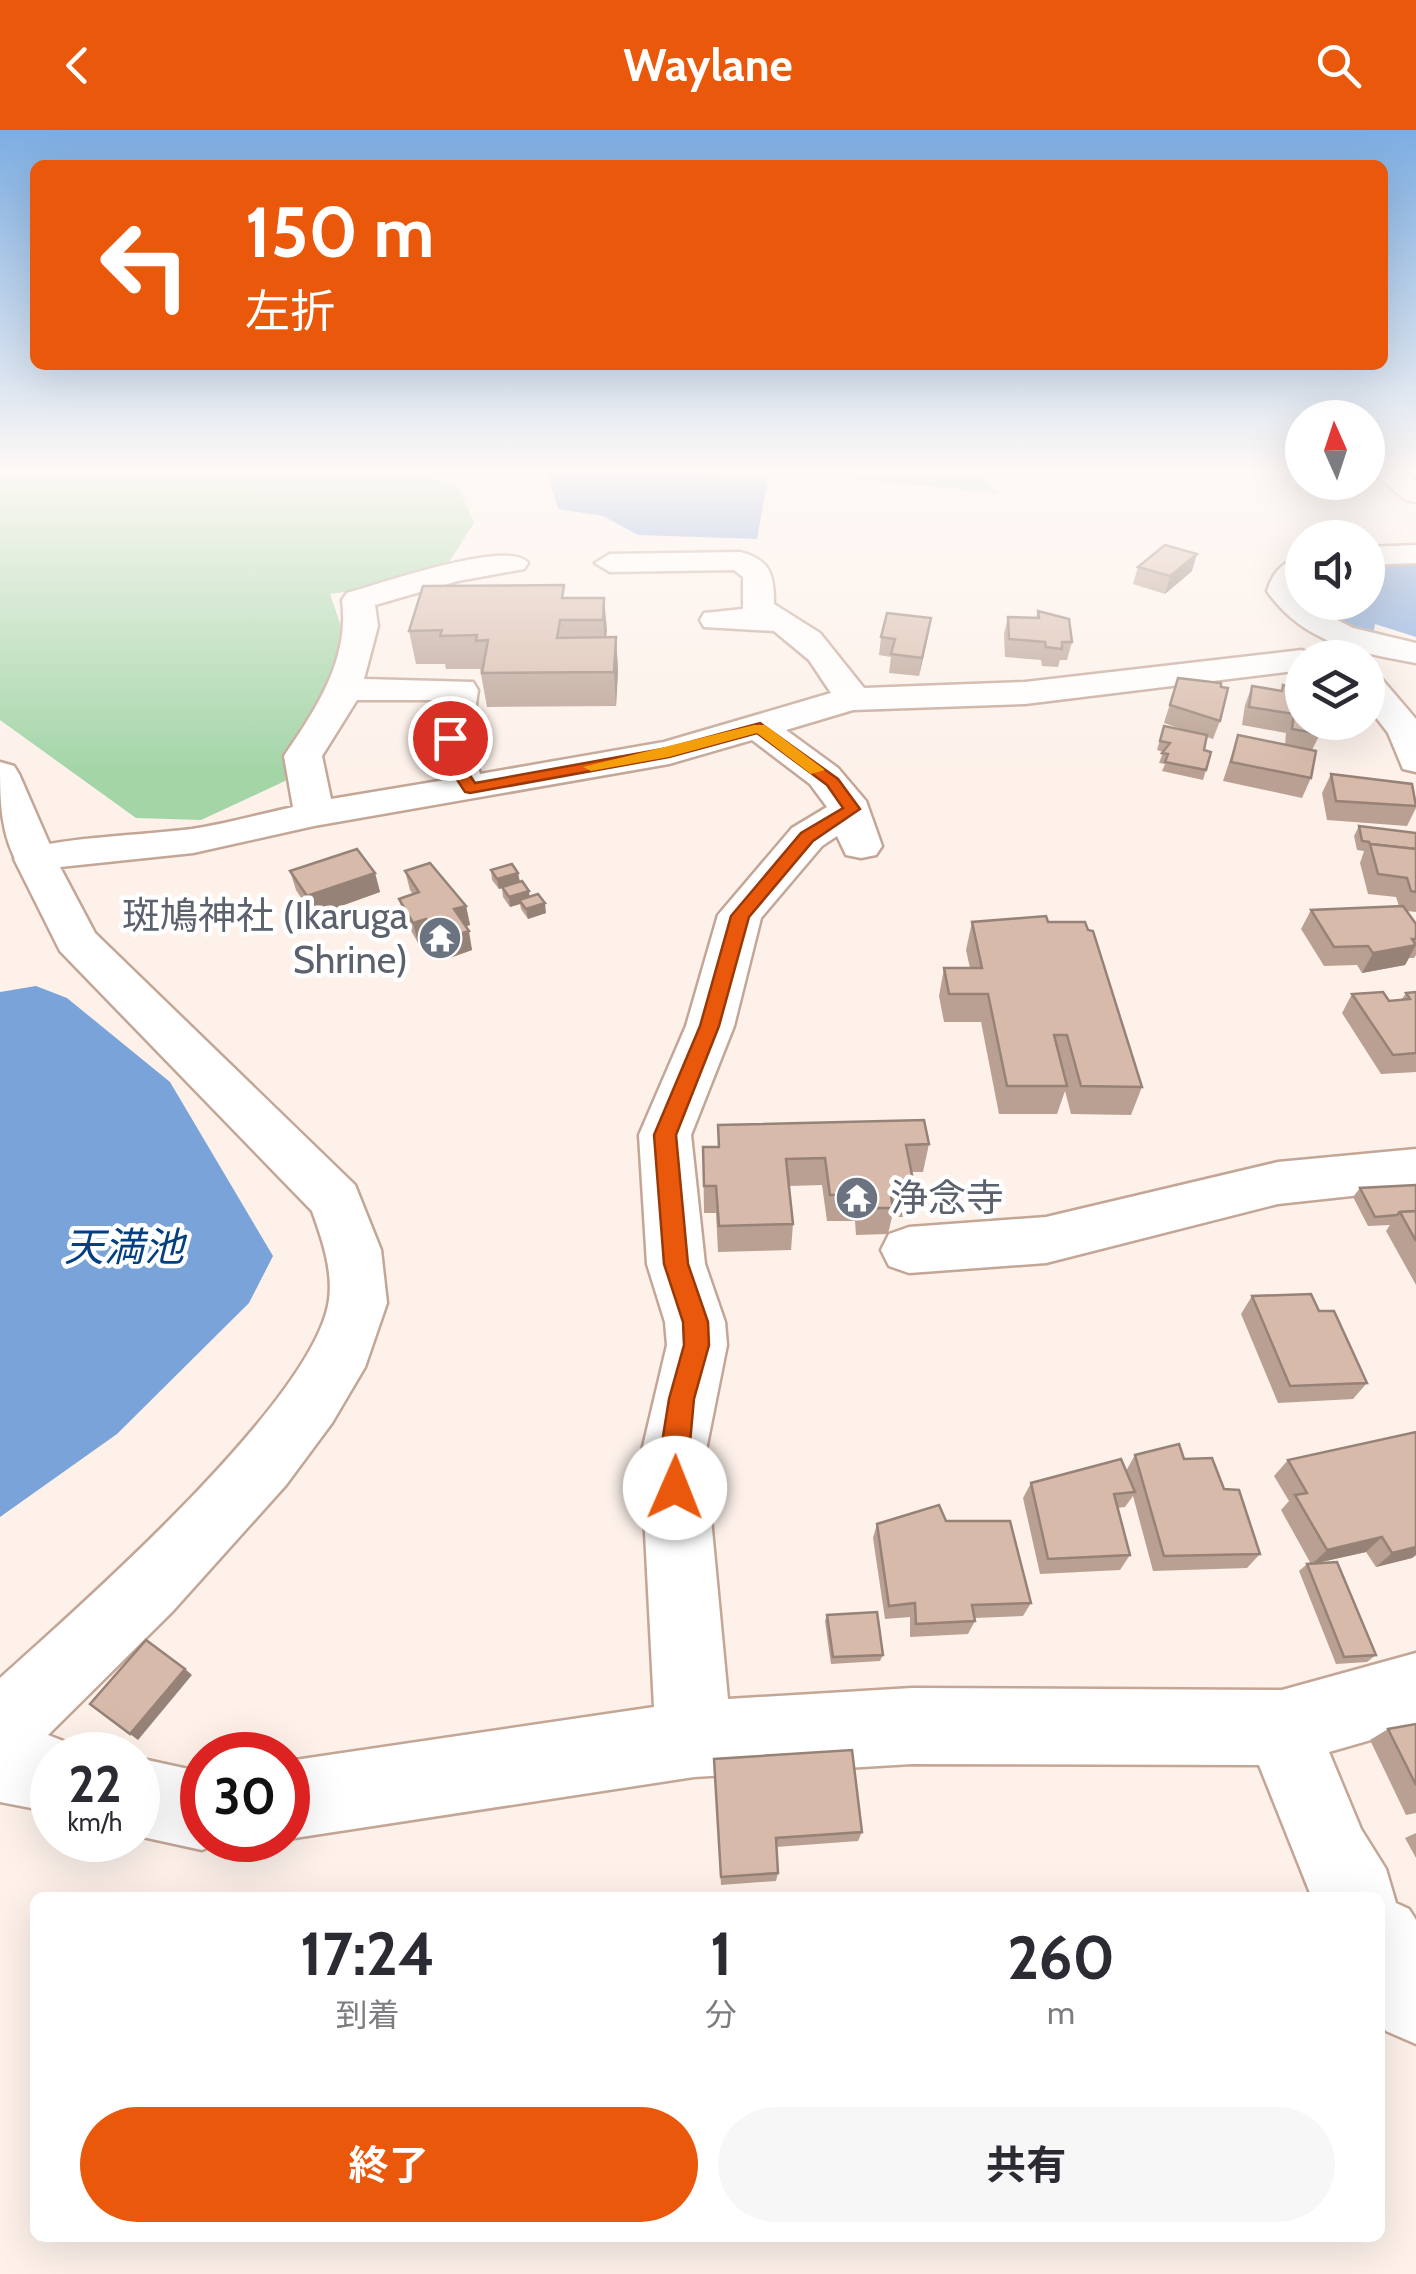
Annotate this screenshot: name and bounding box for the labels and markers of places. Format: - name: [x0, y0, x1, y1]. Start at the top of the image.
- pin: [408, 696, 493, 781]
- place label: 斑鳩神社 (Ikaruga Shrine): [122, 892, 408, 983]
- temple icon: 斑鳩神社 (Ikaruga Shrine): [417, 915, 463, 961]
- place label: 浄念寺: [890, 1174, 1004, 1221]
- temple icon: 浄念寺: [834, 1175, 880, 1221]

